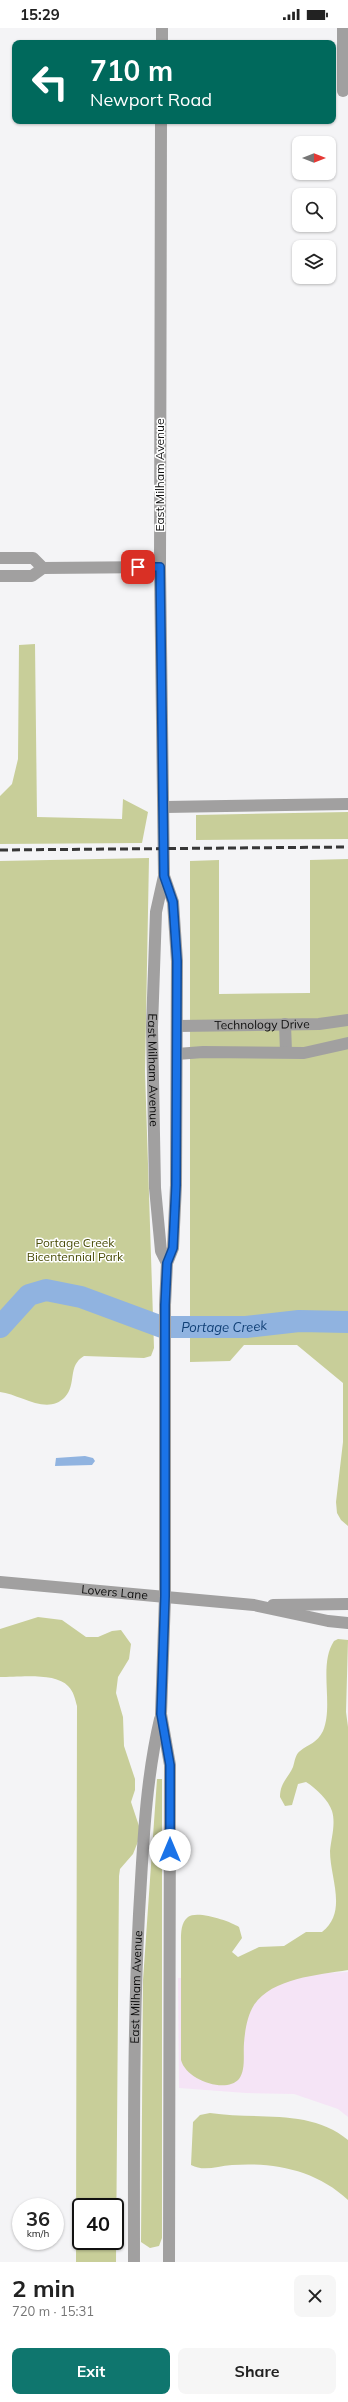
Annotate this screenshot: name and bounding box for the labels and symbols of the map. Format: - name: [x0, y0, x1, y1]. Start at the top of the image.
- north arrow: [292, 136, 336, 180]
- street label: East Milham Avenue: [152, 418, 167, 532]
- pin: [121, 550, 155, 584]
- street label: East Milham Avenue: [145, 1013, 162, 1127]
- street label: Technology Drive: [214, 1016, 310, 1032]
- park label: Portage Creek Bicentennial Park: [27, 1235, 124, 1264]
- water label: Portage Creek: [181, 1317, 268, 1335]
- street label: Lovers Lane: [81, 1581, 149, 1602]
- position arrow: [149, 1829, 191, 1871]
- street label: East Milham Avenue: [127, 1930, 145, 2044]
- speed limit sign: 40: [72, 2198, 124, 2250]

